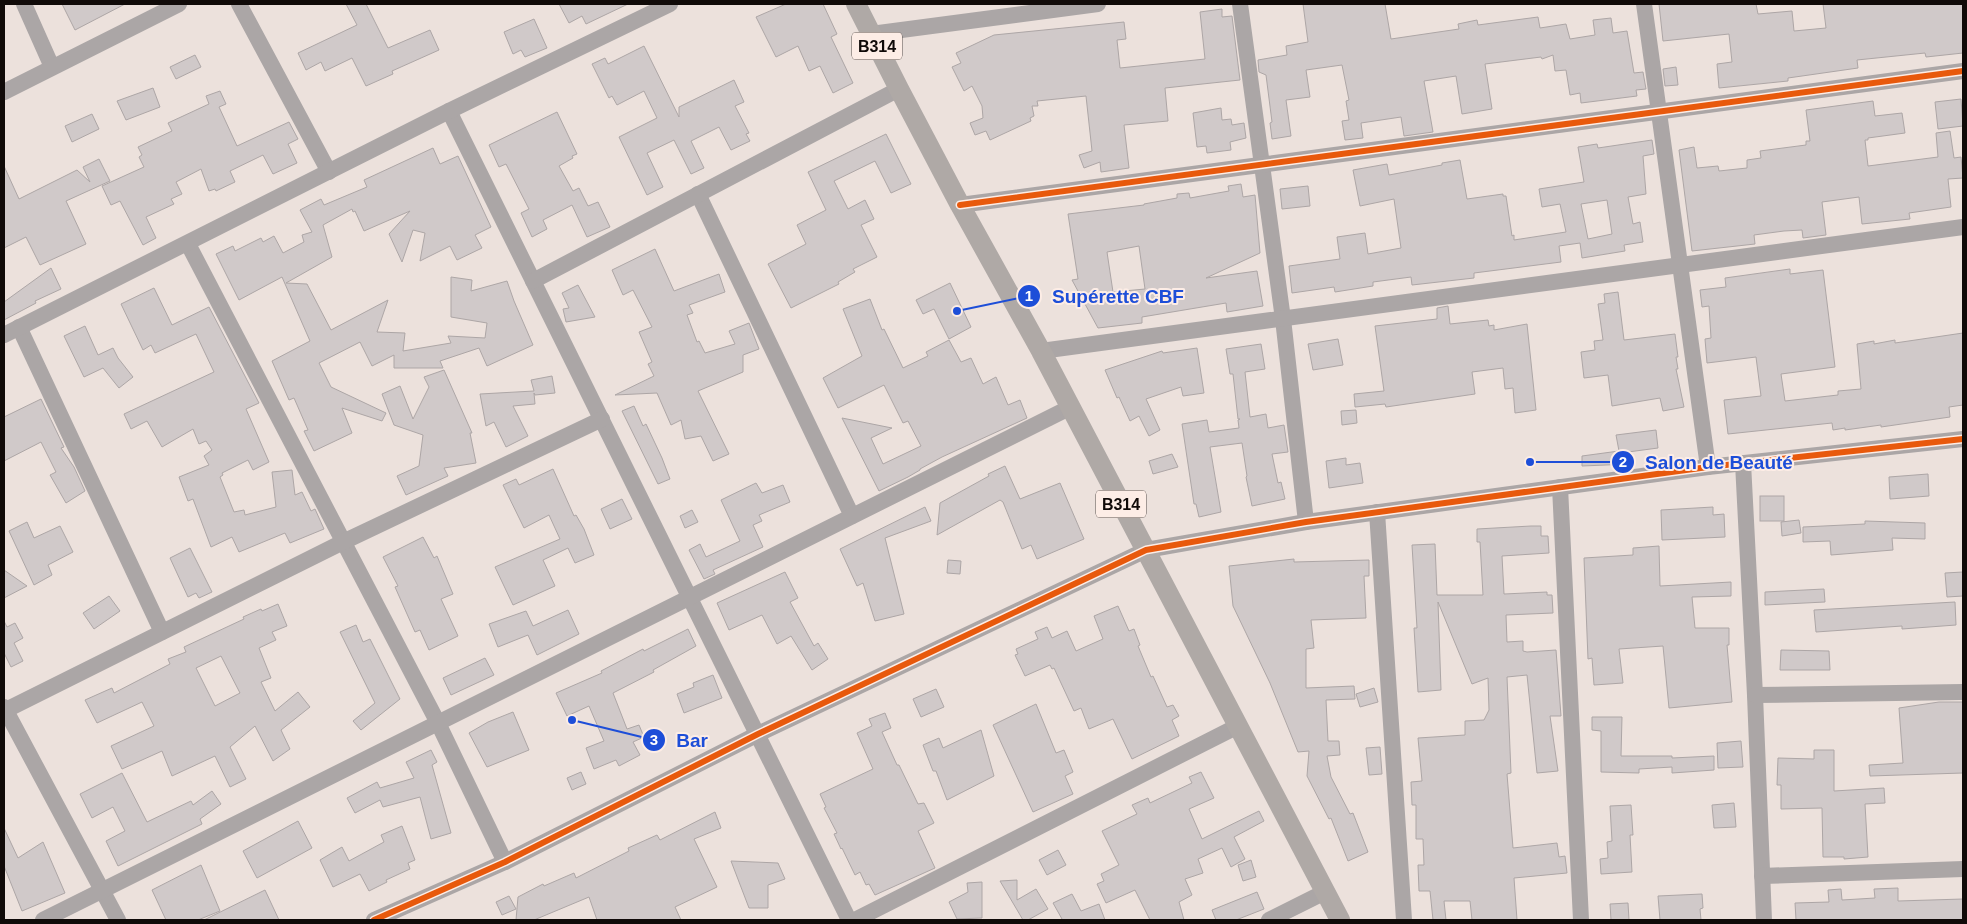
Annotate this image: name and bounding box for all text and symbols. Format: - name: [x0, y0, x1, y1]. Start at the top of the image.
- road number: B314: [852, 32, 902, 59]
- callout: Supérette CBF: [1017, 279, 1194, 313]
- text: Supérette CBF: [1052, 286, 1184, 307]
- text: 1: [1025, 287, 1033, 304]
- callout: Salon de Beauté: [1611, 445, 1803, 479]
- text: Salon de Beauté: [1645, 452, 1793, 473]
- text: 2: [1619, 453, 1627, 470]
- road number: B314: [1096, 490, 1146, 518]
- callout: Bar: [641, 723, 718, 757]
- text: Bar: [676, 730, 708, 751]
- text: 3: [650, 731, 658, 748]

